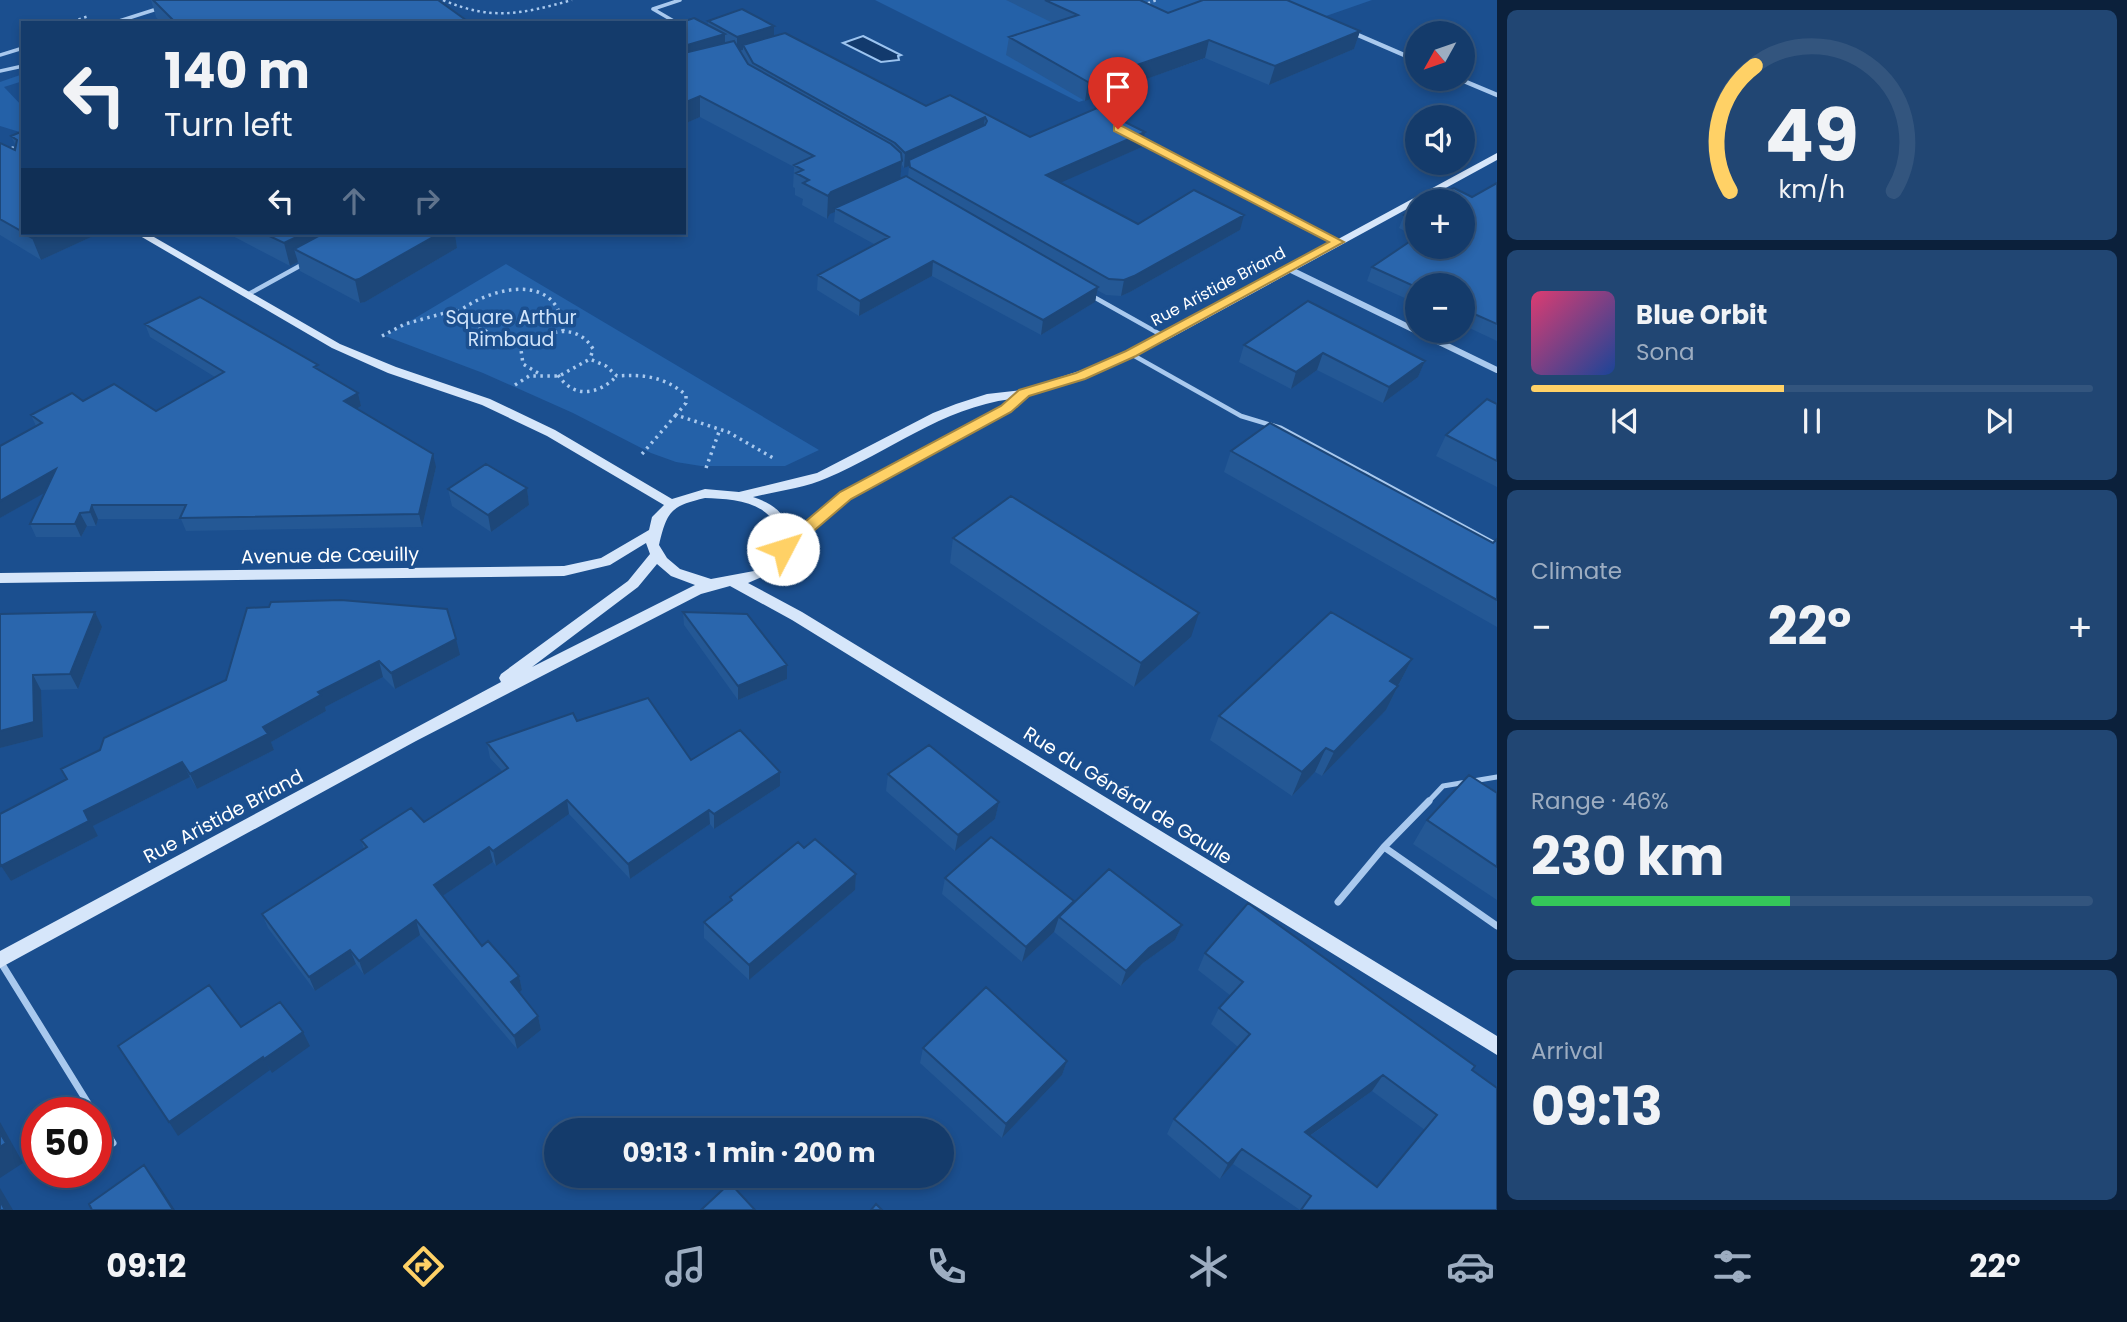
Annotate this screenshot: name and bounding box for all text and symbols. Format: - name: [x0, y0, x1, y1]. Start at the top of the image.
- north arrow: [1405, 21, 1475, 91]
- map controls: [1405, 21, 1475, 343]
- text: 140 m: [164, 37, 310, 105]
- icon: left: [49, 49, 140, 140]
- pin: [1088, 57, 1148, 129]
- icon: arrive: [1099, 68, 1137, 106]
- text: 49: [1765, 85, 1859, 186]
- text: Turn left: [164, 102, 293, 147]
- button: sound: [1405, 105, 1475, 175]
- text: km/h: [1779, 172, 1845, 207]
- icon: left: [262, 182, 300, 220]
- icon: ahead: [335, 182, 373, 220]
- icon: right: [408, 182, 446, 220]
- button: +: [1405, 189, 1475, 259]
- street label: Rue Aristide Briand: [1147, 241, 1290, 332]
- button: −: [1405, 273, 1475, 343]
- text: Blue Orbit: [1636, 297, 1767, 333]
- park label: Square Arthur Rimbaud: [445, 304, 577, 353]
- text: Sona: [1636, 336, 1695, 368]
- icon: previous: [1606, 402, 1644, 440]
- icon: pause: [1793, 402, 1831, 440]
- icon: next: [1980, 402, 2018, 440]
- position arrow: [746, 512, 820, 586]
- street label: Avenue de Cœuilly: [241, 540, 420, 571]
- text: Climate: [1531, 555, 1622, 587]
- text: 22°: [1768, 590, 1851, 663]
- text: −: [1531, 601, 1552, 654]
- text: +: [2067, 601, 2093, 654]
- street label: Rue du Général de Gaulle: [1018, 720, 1237, 871]
- street label: Rue Aristide Briand: [138, 763, 308, 870]
- text: Range · 46%: [1531, 785, 1669, 817]
- text: 230 km: [1531, 820, 1724, 893]
- text: Arrival: [1531, 1035, 1603, 1067]
- text: 09:13: [1531, 1070, 1663, 1143]
- speed limit sign: 50: [21, 1097, 112, 1188]
- text: 09:13 · 1 min · 200 m: [622, 1135, 876, 1171]
- icon: directions: [399, 1242, 448, 1291]
- icon: music: [661, 1242, 710, 1291]
- icon: phone: [922, 1242, 971, 1291]
- icon: climate: [1184, 1242, 1233, 1291]
- icon: car: [1446, 1242, 1495, 1291]
- icon: filters: [1708, 1242, 1757, 1291]
- text: 09:12: [106, 1243, 186, 1288]
- text: 22°: [1969, 1243, 2021, 1288]

